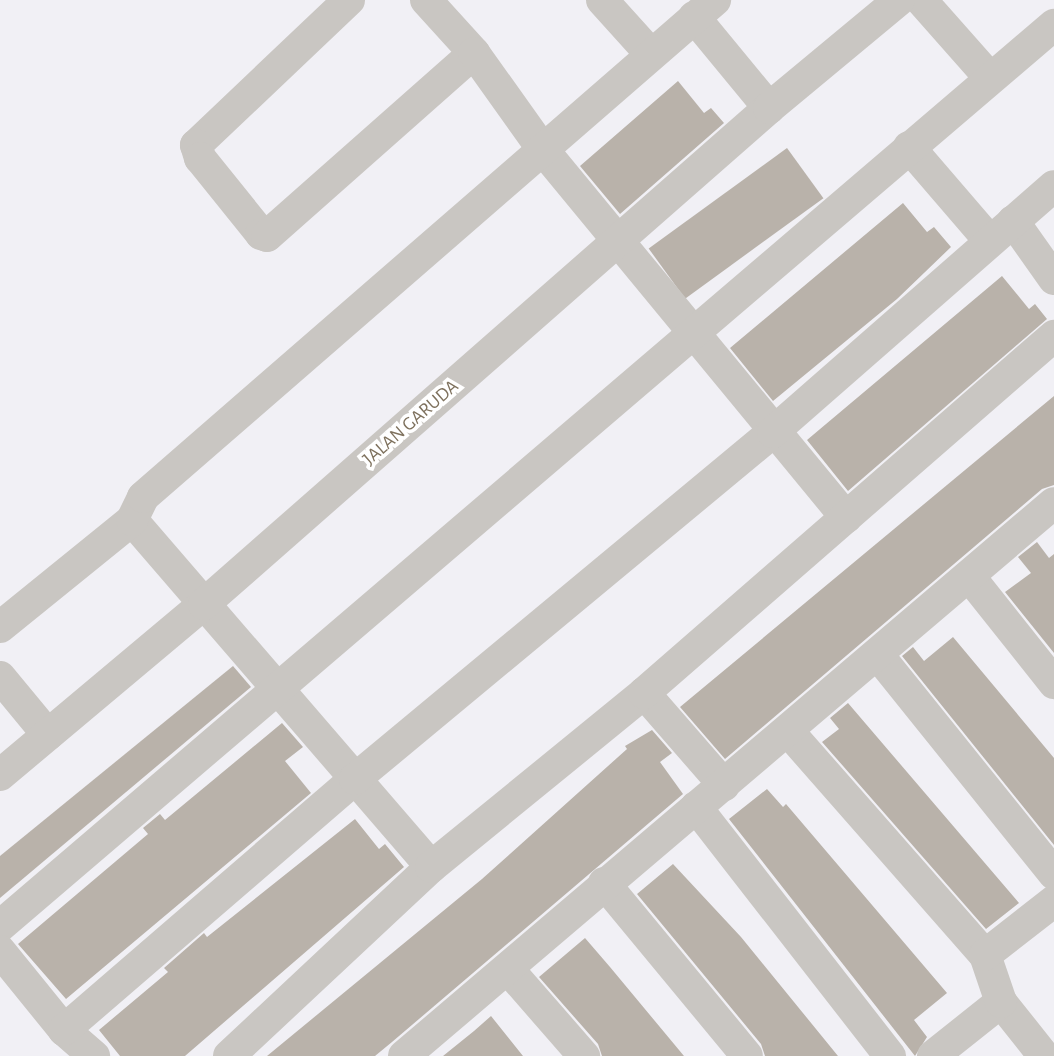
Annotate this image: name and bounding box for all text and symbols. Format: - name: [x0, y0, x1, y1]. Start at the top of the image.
- street label: JALAN GARUDA: [358, 375, 464, 471]

